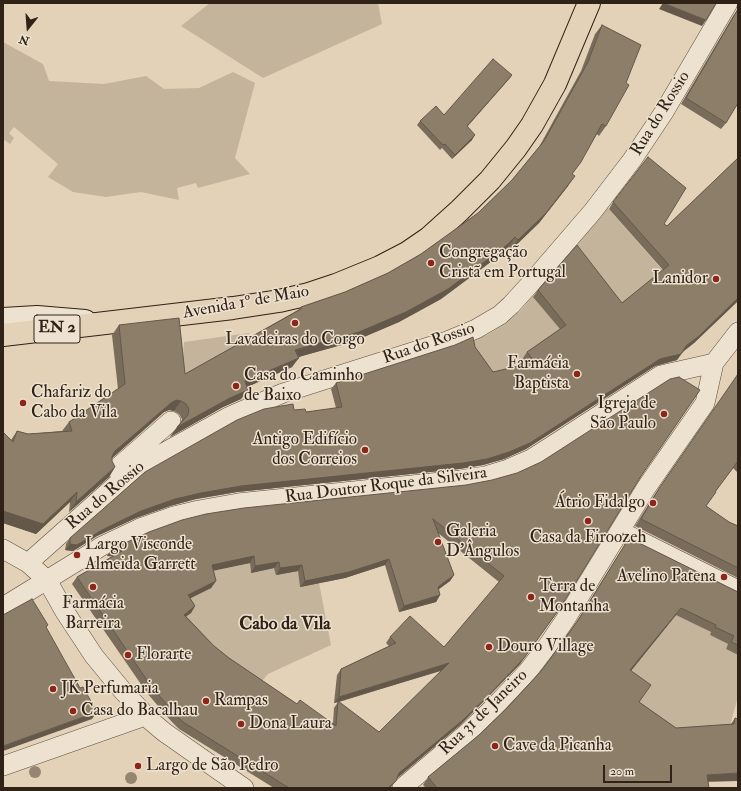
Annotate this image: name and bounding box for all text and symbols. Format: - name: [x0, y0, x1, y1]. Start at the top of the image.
- north arrow: [8, 8, 48, 48]
- text: N: [18, 32, 31, 48]
- street label: Rua do Rossio: [627, 68, 695, 160]
- place label: Congregação Cristã em Portugal: [439, 243, 566, 283]
- marker: Congregação Cristã em Portugal: [426, 258, 436, 268]
- place label: Lanidor: [653, 269, 708, 289]
- marker: Lanidor: [711, 274, 721, 284]
- street label: Avenida 1º de Maio: [181, 282, 311, 324]
- road number: EN 2: [34, 315, 80, 343]
- marker: Lavadeiras do Corgo: [290, 318, 300, 328]
- street label: Rua do Rossio: [380, 319, 478, 369]
- place label: Lavadeiras do Corgo: [225, 330, 365, 350]
- place label: Farmácia Baptista: [507, 354, 569, 394]
- place label: Casa do Caminho de Baixo: [244, 366, 363, 406]
- marker: Farmácia Baptista: [572, 369, 582, 379]
- marker: Casa do Caminho de Baixo: [231, 381, 241, 391]
- place label: Chafariz do Cabo da Vila: [31, 383, 117, 423]
- place label: Igreja de São Paulo: [590, 394, 656, 434]
- marker: Chafariz do Cabo da Vila: [18, 398, 28, 408]
- marker: Igreja de São Paulo: [659, 409, 669, 419]
- place label: Antigo Edifício dos Correios: [253, 430, 357, 470]
- marker: Antigo Edifício dos Correios: [360, 445, 370, 455]
- street label: Rua do Rossio: [63, 457, 149, 535]
- street label: Rua Doutor Roque da Silveira: [284, 463, 488, 509]
- place label: Átrio Fidalgo: [555, 493, 645, 513]
- marker: Átrio Fidalgo: [648, 498, 658, 508]
- marker: Casa da Firoozeh: [583, 516, 593, 526]
- place label: Galeria D'Ângulos: [446, 522, 519, 562]
- place label: Casa da Firoozeh: [530, 528, 646, 548]
- place label: Largo Visconde Almeida Garrett: [85, 535, 196, 575]
- marker: Galeria D'Ângulos: [433, 537, 443, 547]
- marker: Largo Visconde Almeida Garrett: [72, 550, 82, 560]
- place label: Avelino Patena: [617, 567, 716, 587]
- marker: Avelino Patena: [719, 572, 729, 582]
- place label: Terra de Montanha: [539, 577, 609, 617]
- marker: Farmácia Barreira: [88, 582, 98, 592]
- marker: Terra de Montanha: [526, 592, 536, 602]
- place label: Farmácia Barreira: [62, 594, 124, 634]
- district label: Cabo da Vila: [239, 614, 331, 636]
- place label: Douro Village: [497, 637, 594, 657]
- marker: Douro Village: [484, 642, 494, 652]
- place label: Florarte: [136, 645, 191, 665]
- marker: Florarte: [123, 650, 133, 660]
- street label: Rua 31 de Janeiro: [436, 666, 532, 760]
- place label: JK Perfumaria: [61, 679, 159, 699]
- marker: JK Perfumaria: [48, 684, 58, 694]
- place label: Rampas: [214, 691, 268, 711]
- marker: Rampas: [201, 696, 211, 706]
- place label: Casa do Bacalhau: [81, 701, 198, 721]
- marker: Casa do Bacalhau: [68, 706, 78, 716]
- place label: Dona Laura: [249, 714, 332, 734]
- marker: Dona Laura: [236, 719, 246, 729]
- place label: Cave da Picanha: [503, 736, 612, 756]
- marker: Cave da Picanha: [490, 741, 500, 751]
- place label: Largo de São Pedro: [146, 756, 278, 776]
- scale bar: [605, 757, 674, 783]
- marker: Largo de São Pedro: [133, 761, 143, 771]
- text: 20 m: [610, 764, 634, 779]

